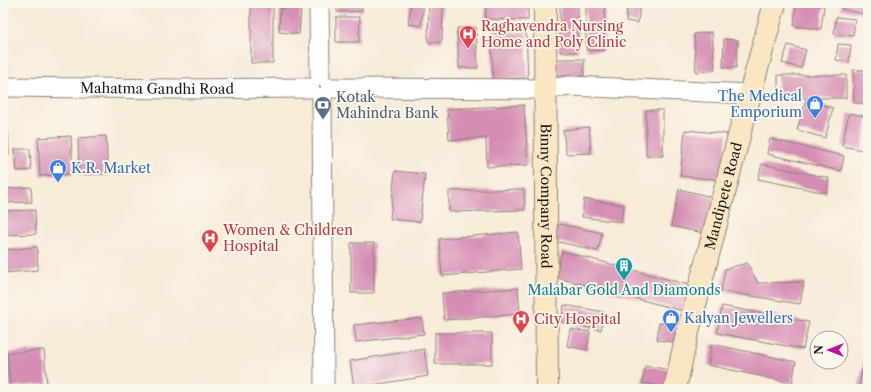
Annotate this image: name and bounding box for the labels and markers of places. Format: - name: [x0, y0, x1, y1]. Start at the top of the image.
- place label: Raghavendra Nursing Home and Poly Clinic: [481, 17, 626, 51]
- hospital icon: Raghavendra Nursing Home and Poly Clinic: [458, 24, 478, 49]
- place label: The Medical Emporium: [718, 87, 802, 121]
- place label: Kotak Mahindra Bank: [336, 88, 439, 122]
- shop icon: The Medical Emporium: [805, 94, 825, 119]
- bank icon: Kotak Mahindra Bank: [313, 95, 333, 120]
- shop icon: K.R. Market: [48, 158, 68, 183]
- place label: K.R. Market: [71, 159, 151, 177]
- place label: Women & Children Hospital: [222, 221, 353, 255]
- hospital icon: Women & Children Hospital: [200, 228, 220, 253]
- building icon: Malabar Gold And Diamonds: [614, 256, 634, 281]
- place label: Malabar Gold And Diamonds: [527, 281, 721, 299]
- shop icon: Kalyan Jewellers: [661, 308, 681, 333]
- hospital icon: City Hospital: [511, 309, 531, 334]
- place label: Kalyan Jewellers: [684, 309, 793, 327]
- place label: City Hospital: [534, 310, 621, 328]

